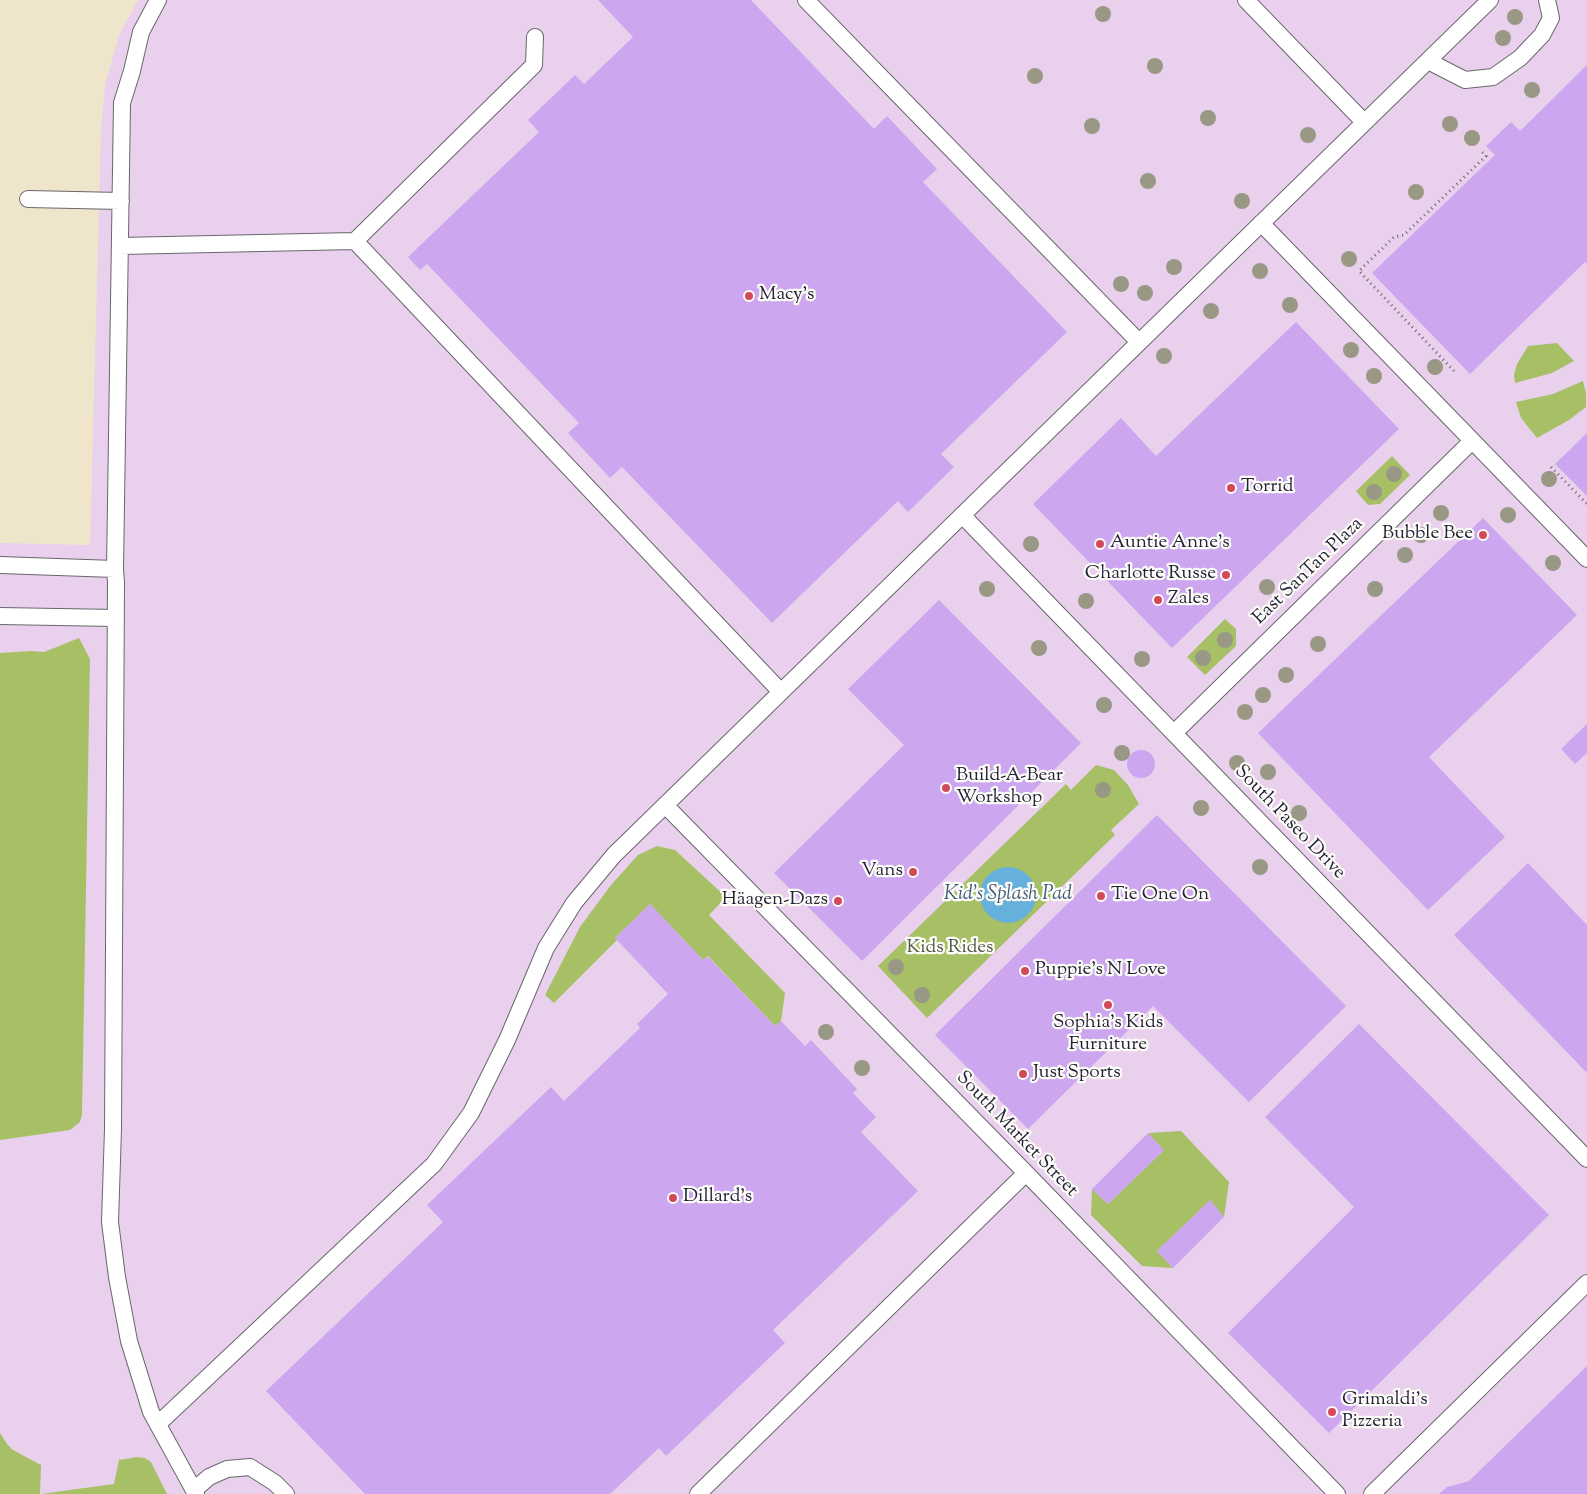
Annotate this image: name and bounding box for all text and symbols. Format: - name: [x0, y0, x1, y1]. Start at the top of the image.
- place label: Macy's: [759, 285, 814, 307]
- marker: Macy's: [743, 290, 755, 302]
- place label: Torrid: [1241, 477, 1293, 499]
- marker: Torrid: [1225, 482, 1237, 494]
- street label: East SanTan Plaza: [1249, 514, 1369, 630]
- place label: Bubble Bee: [1382, 524, 1473, 546]
- marker: Bubble Bee: [1477, 529, 1489, 541]
- place label: Auntie Anne's: [1110, 533, 1230, 555]
- marker: Auntie Anne's: [1094, 538, 1106, 550]
- place label: Charlotte Russe: [1085, 564, 1216, 586]
- marker: Charlotte Russe: [1220, 569, 1232, 581]
- place label: Zales: [1168, 589, 1209, 611]
- marker: Zales: [1152, 594, 1164, 606]
- street label: South Paseo Drive: [1229, 761, 1349, 885]
- place label: Build-A-Bear Workshop: [956, 766, 1063, 810]
- marker: Build-A-Bear Workshop: [940, 782, 952, 794]
- place label: Vans: [861, 861, 903, 883]
- marker: Vans: [907, 866, 919, 878]
- water label: Kid's Splash Pad: [944, 884, 1072, 908]
- place label: Tie One On: [1111, 885, 1209, 907]
- place label: Häagen-Dazs: [722, 890, 828, 912]
- marker: Tie One On: [1095, 890, 1107, 902]
- marker: Häagen-Dazs: [832, 895, 844, 907]
- park label: Kids Rides: [906, 938, 994, 960]
- place label: Puppie's N Love: [1035, 960, 1166, 982]
- marker: Puppie's N Love: [1019, 965, 1031, 977]
- marker: Sophia's Kids Furniture: [1102, 999, 1114, 1011]
- place label: Sophia's Kids Furniture: [1053, 1013, 1163, 1057]
- place label: Just Sports: [1033, 1063, 1121, 1085]
- street label: South Market Street: [950, 1067, 1082, 1203]
- marker: Just Sports: [1017, 1068, 1029, 1080]
- place label: Dillard's: [683, 1187, 752, 1209]
- marker: Dillard's: [667, 1192, 679, 1204]
- place label: Grimaldi's Pizzeria: [1342, 1390, 1428, 1434]
- marker: Grimaldi's Pizzeria: [1326, 1406, 1338, 1418]

